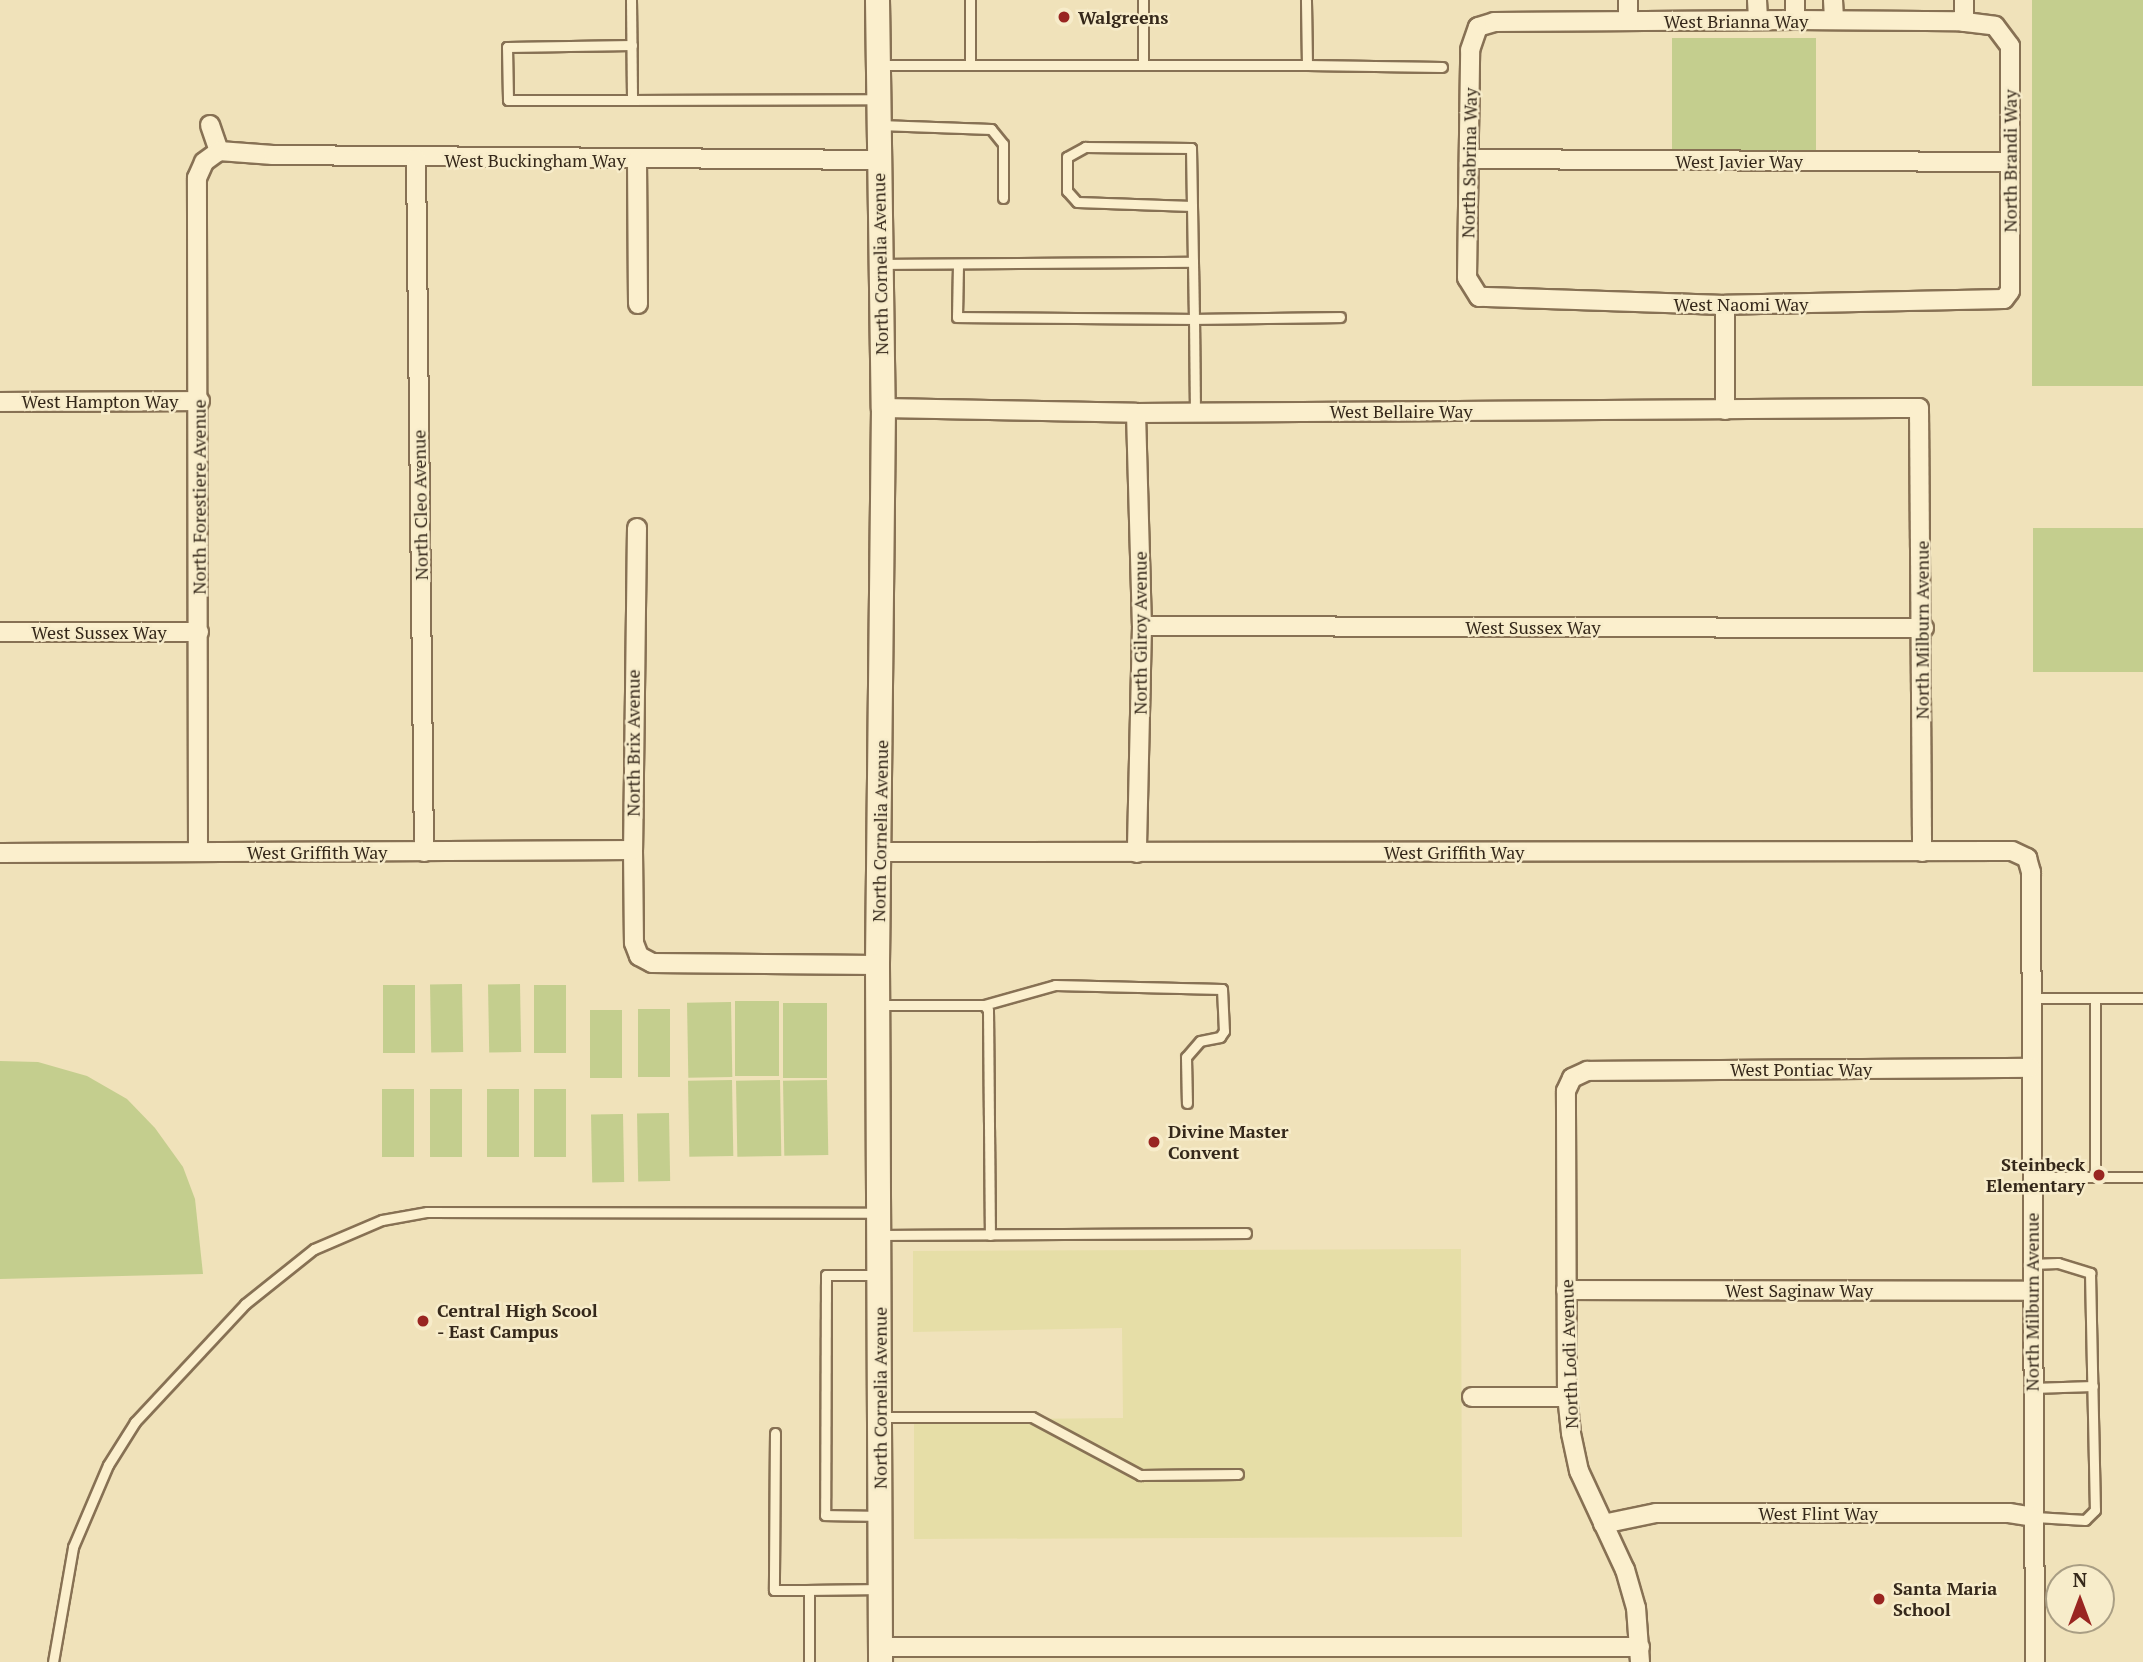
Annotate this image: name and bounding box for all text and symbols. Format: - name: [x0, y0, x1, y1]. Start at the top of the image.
- place label: Walgreens: [1078, 6, 1168, 28]
- marker: Walgreens: [1056, 9, 1072, 25]
- street label: West Brianna Way: [1664, 10, 1808, 32]
- street label: North Sabrina Way: [1457, 88, 1481, 238]
- street label: North Brandi Way: [1999, 89, 2021, 233]
- street label: West Buckingham Way: [444, 149, 626, 171]
- street label: West Javier Way: [1675, 150, 1803, 172]
- street label: North Cornelia Avenue: [868, 172, 892, 356]
- street label: West Naomi Way: [1674, 293, 1808, 315]
- street label: West Hampton Way: [22, 390, 178, 412]
- street label: North Forestiere Avenue: [188, 399, 210, 595]
- street label: West Bellaire Way: [1329, 400, 1473, 422]
- street label: North Cleo Avenue: [408, 429, 432, 581]
- street label: North Milburn Avenue: [1911, 540, 1933, 720]
- street label: North Gilroy Avenue: [1129, 551, 1151, 715]
- street label: West Sussex Way: [1465, 616, 1601, 638]
- street label: West Sussex Way: [31, 621, 167, 643]
- street label: North Brix Avenue: [622, 669, 644, 817]
- street label: North Cornelia Avenue: [868, 739, 892, 923]
- street label: West Griffith Way: [247, 841, 387, 863]
- street label: West Griffith Way: [1384, 841, 1524, 863]
- street label: West Pontiac Way: [1730, 1058, 1872, 1080]
- place label: Divine Master Convent: [1168, 1121, 1289, 1164]
- marker: Divine Master Convent: [1146, 1134, 1162, 1150]
- place label: Steinbeck Elementary: [1986, 1154, 2085, 1196]
- marker: Steinbeck Elementary: [2091, 1167, 2107, 1183]
- street label: North Milburn Avenue: [2021, 1212, 2043, 1392]
- street label: North Lodi Avenue: [1556, 1279, 1582, 1429]
- street label: West Saginaw Way: [1725, 1279, 1873, 1301]
- place label: Central High Scool - East Campus: [437, 1300, 598, 1342]
- street label: North Cornelia Avenue: [869, 1307, 891, 1489]
- marker: Central High Scool - East Campus: [415, 1313, 431, 1329]
- street label: West Flint Way: [1758, 1502, 1878, 1524]
- north arrow: [2045, 1564, 2115, 1634]
- text: N: [2073, 1567, 2087, 1592]
- place label: Santa Maria School: [1893, 1578, 1997, 1620]
- marker: Santa Maria School: [1871, 1591, 1887, 1607]

